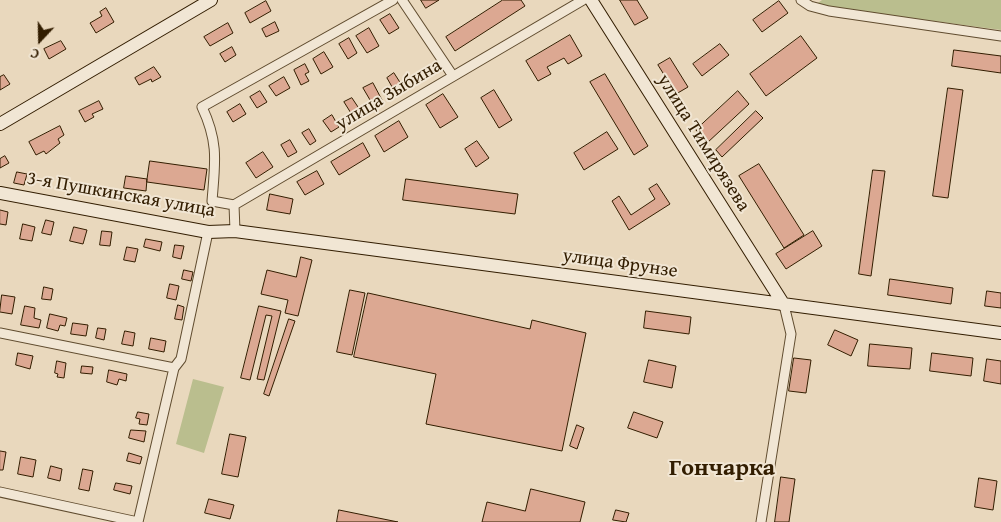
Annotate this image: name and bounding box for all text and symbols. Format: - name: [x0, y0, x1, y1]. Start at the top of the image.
- north arrow: [15, 15, 65, 65]
- text: С: [27, 43, 42, 65]
- street label: улица Зыбина: [332, 54, 446, 136]
- street label: улица Тимирязева: [652, 70, 754, 216]
- street label: 3-я Пушкинская улица: [25, 167, 217, 223]
- street label: улица Фрунзе: [561, 245, 679, 283]
- district label: Гончарка: [669, 455, 775, 483]

